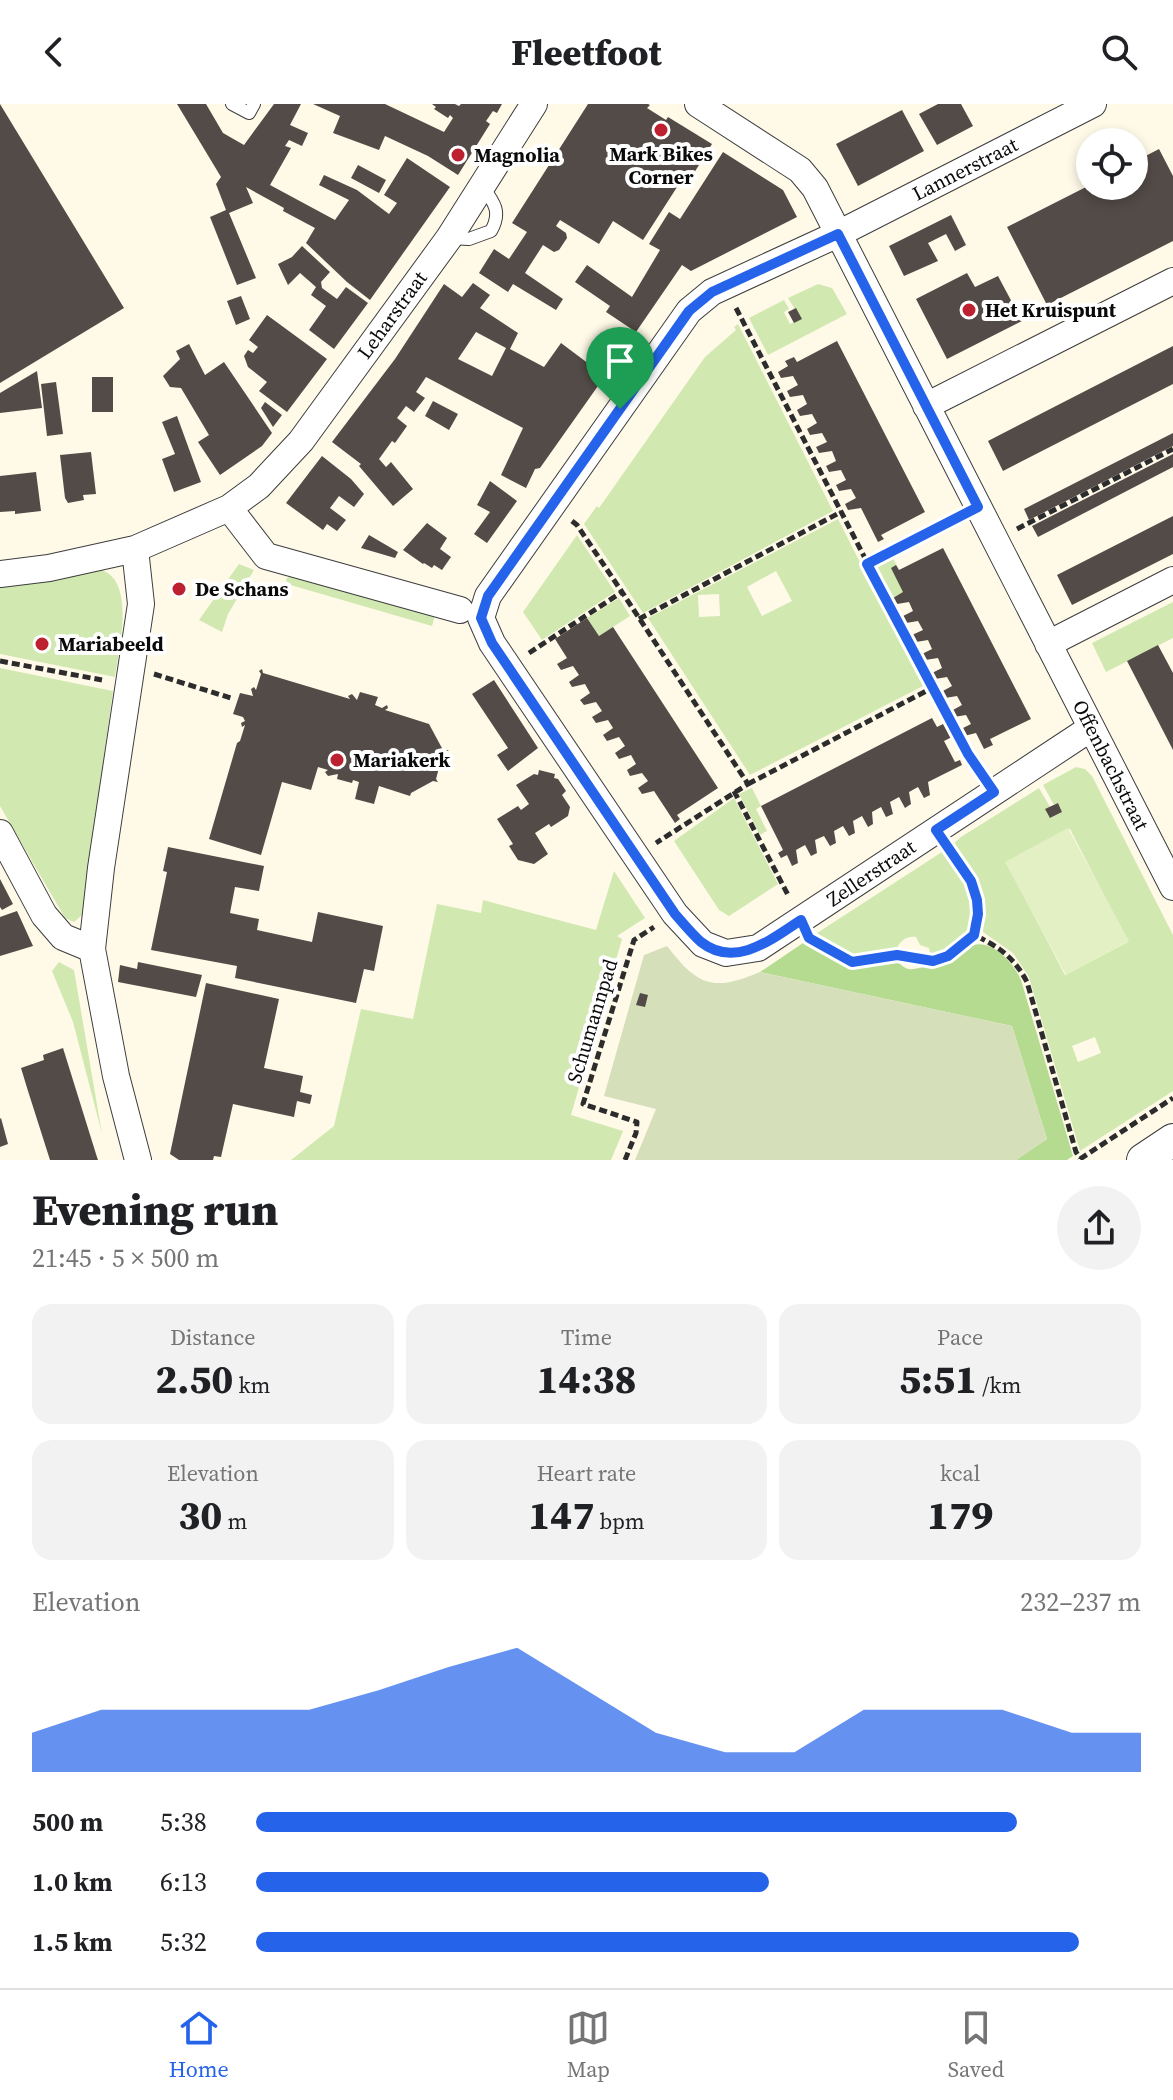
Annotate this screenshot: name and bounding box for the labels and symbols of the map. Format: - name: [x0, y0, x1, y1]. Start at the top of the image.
- marker: Mark Bikes Corner: [652, 121, 670, 139]
- street label: Lannerstraat: [907, 130, 1023, 208]
- place label: Mark Bikes Corner: [609, 140, 713, 191]
- place label: Magnolia: [474, 141, 560, 169]
- marker: Magnolia: [449, 146, 467, 164]
- street label: Leharstraat: [351, 265, 434, 365]
- place label: Het Kruispunt: [985, 296, 1117, 324]
- marker: Het Kruispunt: [960, 301, 978, 319]
- pin: [586, 327, 654, 409]
- place label: De Schans: [195, 575, 289, 603]
- marker: De Schans: [170, 580, 188, 598]
- place label: Mariabeeld: [58, 630, 164, 658]
- marker: Mariabeeld: [33, 635, 51, 653]
- street label: Offenbachstraat: [1066, 695, 1156, 835]
- place label: Mariakerk: [353, 746, 450, 774]
- marker: Mariakerk: [328, 751, 346, 769]
- street label: Zellerstraat: [821, 833, 921, 913]
- street label: Schumannpad: [560, 955, 624, 1087]

